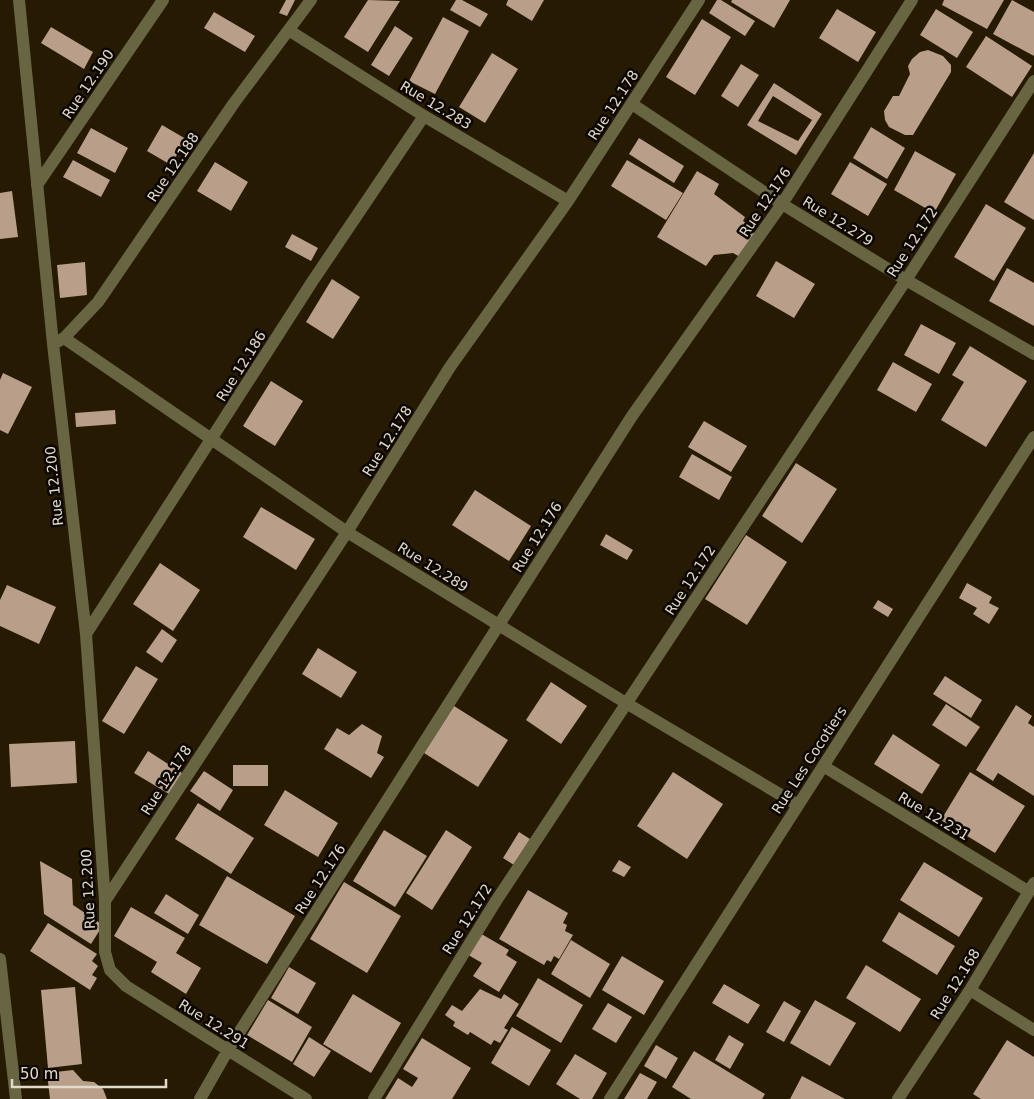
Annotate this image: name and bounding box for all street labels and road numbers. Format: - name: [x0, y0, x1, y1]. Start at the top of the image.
- street label: Rue 12.190: [59, 46, 117, 122]
- street label: Rue 12.178: [584, 67, 642, 143]
- street label: Rue 12.283: [398, 78, 474, 132]
- street label: Rue 12.188: [144, 129, 202, 205]
- street label: Rue 12.176: [736, 164, 794, 240]
- street label: Rue 12.279: [800, 193, 876, 249]
- street label: Rue 12.172: [883, 204, 941, 280]
- street label: Rue 12.186: [213, 328, 269, 404]
- street label: Rue 12.178: [359, 403, 415, 479]
- street label: Rue 12.200: [42, 445, 66, 527]
- street label: Rue 12.176: [509, 499, 565, 575]
- street label: Rue 12.289: [395, 539, 471, 595]
- street label: Rue 12.172: [661, 542, 719, 618]
- street label: Rue Les Cocotiers: [768, 703, 850, 817]
- street label: Rue 12.178: [137, 742, 195, 818]
- street label: Rue 12.231: [896, 789, 972, 843]
- street label: Rue 12.176: [291, 841, 349, 917]
- street label: Rue 12.200: [78, 849, 98, 929]
- street label: Rue 12.172: [439, 881, 495, 957]
- street label: Rue 12.168: [927, 946, 983, 1022]
- street label: Rue 12.291: [176, 996, 252, 1052]

